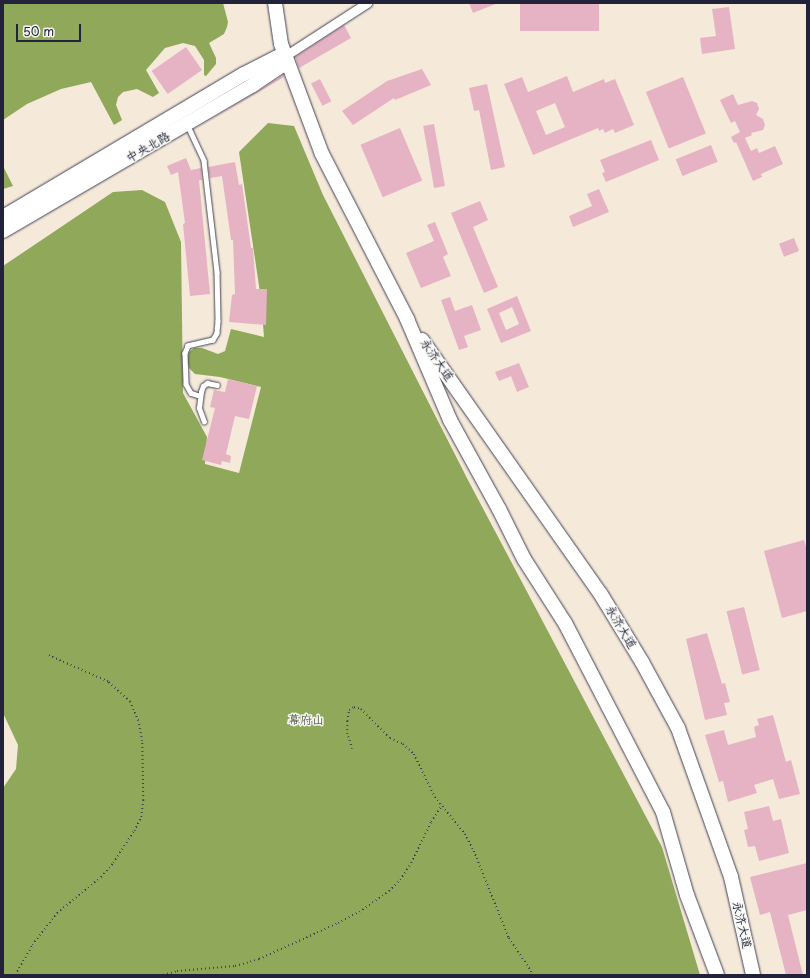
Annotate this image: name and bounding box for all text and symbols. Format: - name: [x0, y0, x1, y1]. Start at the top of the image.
- scale bar: [18, 16, 83, 42]
- text: 50 m: [23, 22, 54, 40]
- street label: 中央北路: [124, 129, 172, 165]
- street label: 永济大道: [417, 336, 457, 384]
- street label: 永济大道: [602, 603, 640, 651]
- park label: 幕府山: [288, 713, 324, 727]
- street label: 永济大道: [730, 900, 754, 950]

